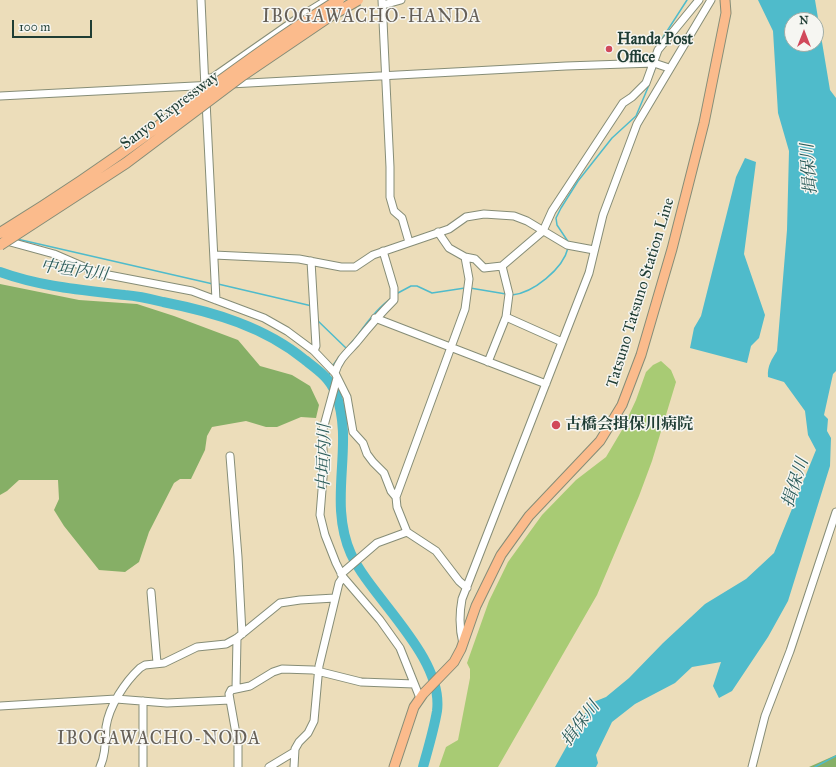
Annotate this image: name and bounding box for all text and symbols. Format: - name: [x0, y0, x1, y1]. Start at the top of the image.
- district label: IBOGAWACHO-HANDA: [262, 7, 482, 29]
- scale bar: [14, 12, 94, 38]
- north arrow: [784, 12, 824, 52]
- text: N: [799, 14, 809, 27]
- text: 100 m: [19, 20, 50, 34]
- place label: Handa Post Office: [617, 30, 693, 68]
- marker: Handa Post Office: [604, 44, 614, 54]
- street label: Sanyo Expressway: [117, 68, 223, 154]
- water label: 揖保川: [798, 143, 822, 195]
- street label: Tatsuno Tatsuno Station Line: [603, 196, 679, 390]
- water label: 中垣内川: [39, 256, 109, 286]
- place label: 古橋会揖保川病院: [565, 415, 693, 435]
- marker: 古橋会揖保川病院: [550, 419, 562, 431]
- water label: 中垣内川: [314, 424, 336, 492]
- water label: 揖保川: [778, 456, 814, 510]
- water label: 揖保川: [558, 697, 604, 751]
- district label: IBOGAWACHO-NODA: [57, 729, 261, 751]

